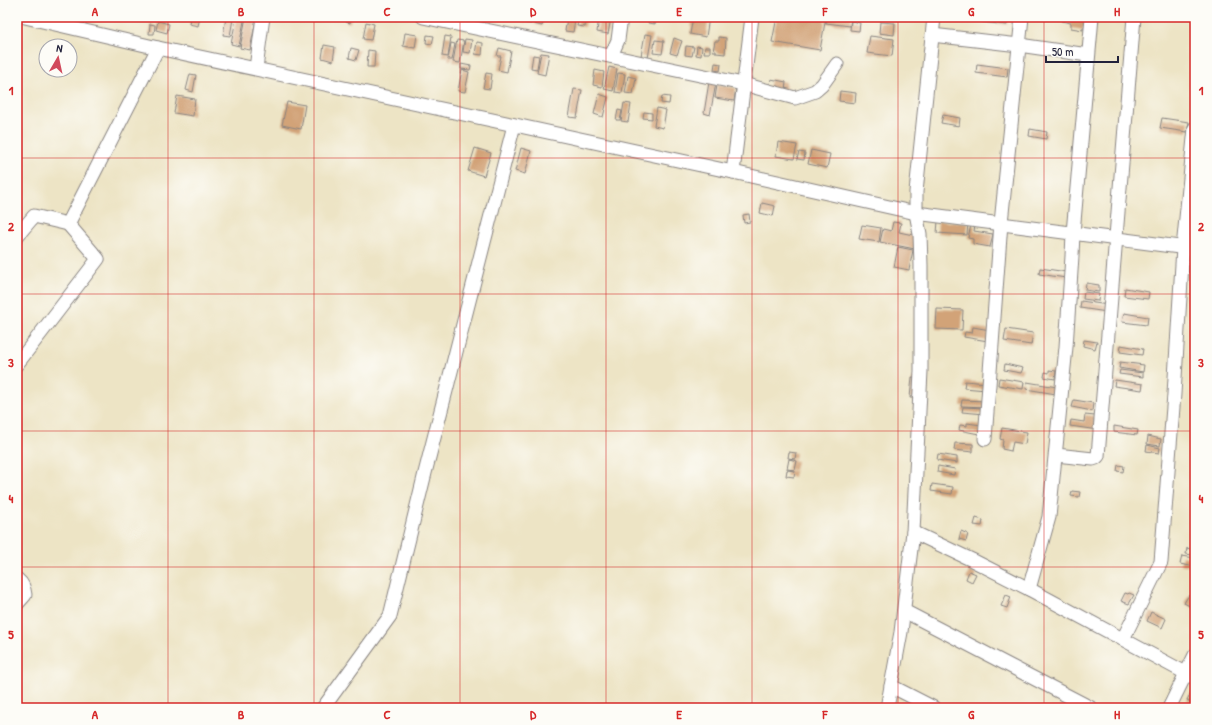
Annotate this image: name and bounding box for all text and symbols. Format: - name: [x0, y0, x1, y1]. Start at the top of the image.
- text: A: [92, 2, 99, 20]
- text: B: [238, 2, 245, 20]
- text: C: [383, 2, 391, 20]
- text: D: [530, 2, 537, 20]
- text: E: [676, 2, 682, 20]
- text: F: [822, 2, 829, 20]
- text: G: [968, 2, 975, 20]
- text: H: [1114, 2, 1120, 20]
- north arrow: [38, 38, 78, 78]
- scale bar: [1046, 38, 1118, 64]
- text: N: [56, 41, 64, 56]
- text: 50 m: [1052, 43, 1073, 60]
- text: 1: [9, 81, 14, 99]
- text: 1: [1199, 81, 1204, 99]
- text: 2: [8, 217, 15, 235]
- text: 2: [1198, 217, 1205, 235]
- text: 3: [8, 353, 14, 371]
- text: 3: [1198, 353, 1204, 371]
- text: 4: [9, 489, 14, 507]
- text: 4: [1199, 489, 1204, 507]
- text: 5: [8, 625, 14, 643]
- text: 5: [1198, 625, 1204, 643]
- text: A: [92, 705, 99, 723]
- text: B: [238, 705, 245, 723]
- text: C: [383, 705, 391, 723]
- text: D: [530, 705, 537, 723]
- text: E: [676, 705, 682, 723]
- text: F: [822, 705, 829, 723]
- text: G: [968, 705, 975, 723]
- text: H: [1114, 705, 1120, 723]

